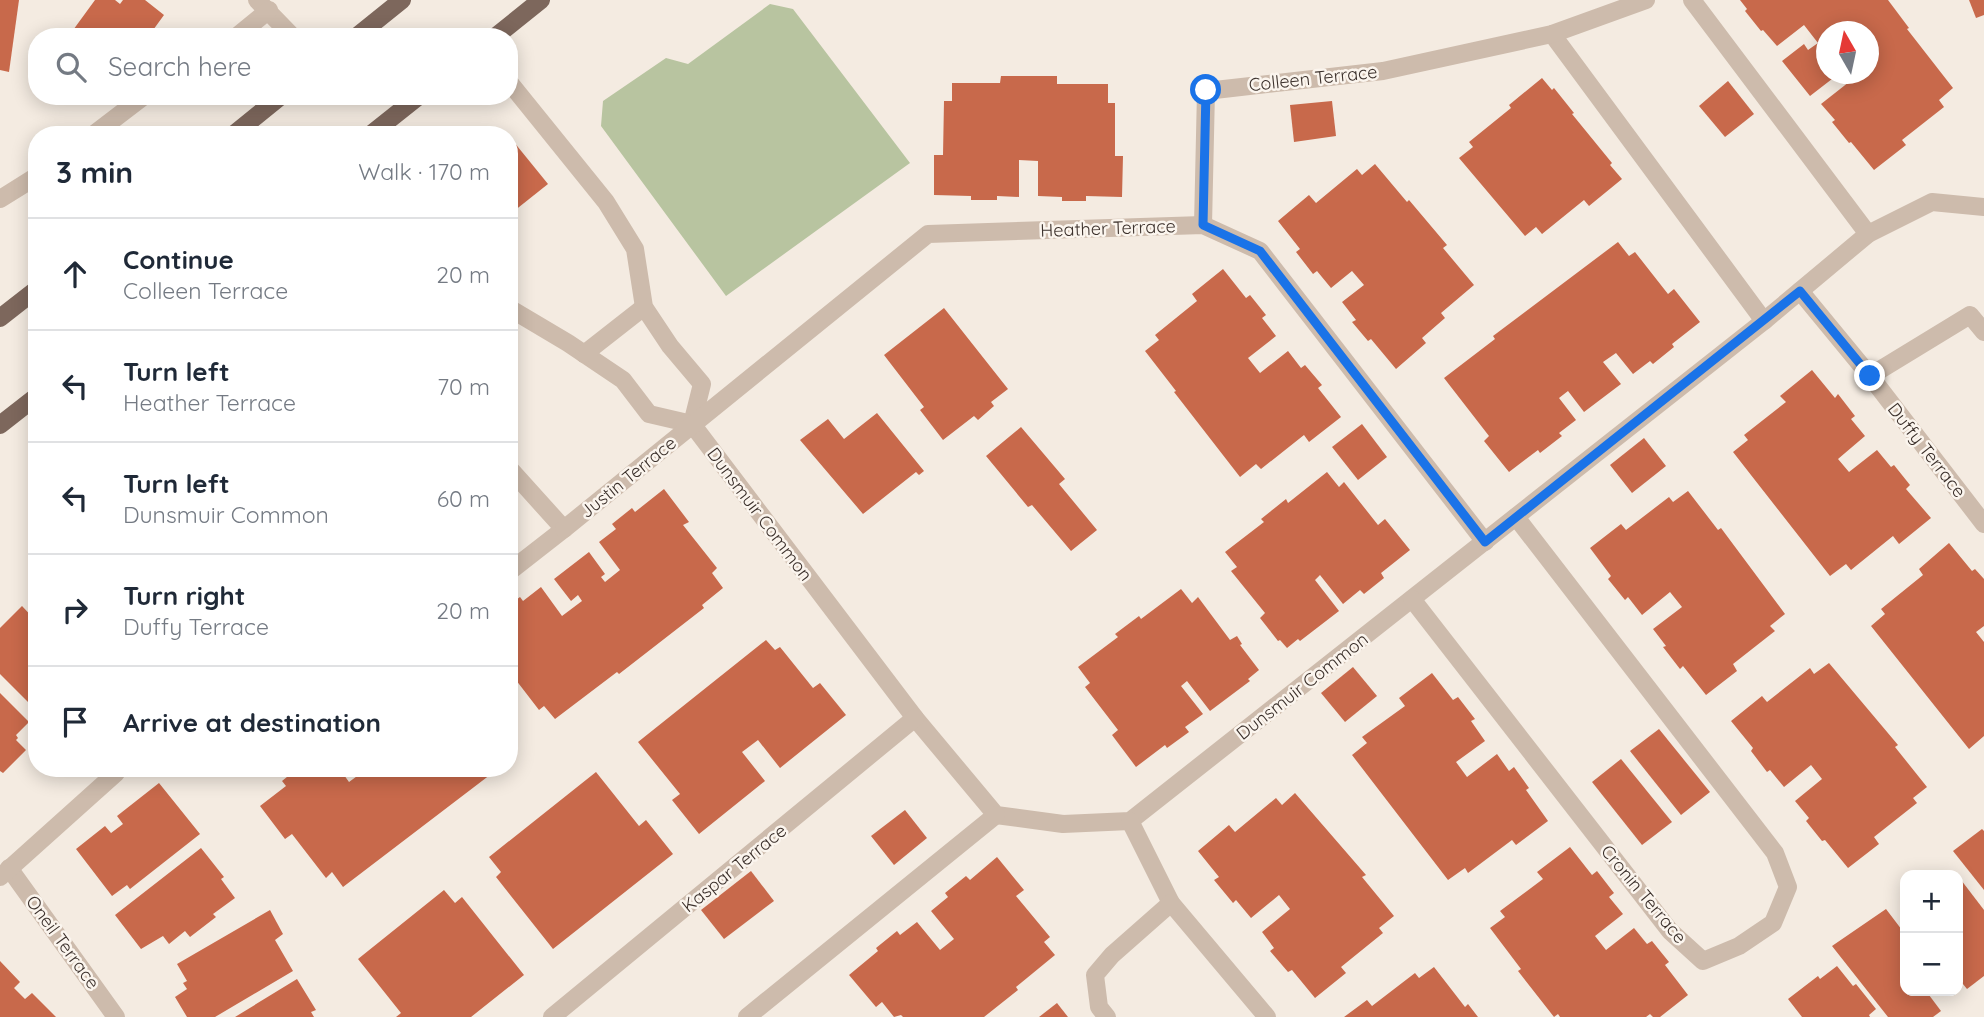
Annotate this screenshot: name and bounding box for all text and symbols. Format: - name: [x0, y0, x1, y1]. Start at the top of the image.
- north arrow: [1816, 21, 1879, 84]
- search box: [28, 28, 518, 105]
- icon: search: [52, 48, 90, 86]
- text: Search here: [108, 50, 252, 83]
- street label: Colleen Terrace: [1247, 60, 1379, 96]
- route start: [1190, 74, 1221, 105]
- text: 3 min: [56, 153, 133, 191]
- text: Walk · 170 m: [358, 157, 490, 186]
- street label: Heather Terrace: [1040, 214, 1176, 242]
- text: Continue: [123, 243, 234, 276]
- icon: ahead: [56, 255, 94, 293]
- text: 20 m: [436, 260, 490, 289]
- text: Colleen Terrace: [123, 276, 288, 305]
- text: Turn left: [123, 355, 230, 388]
- route end: [1854, 360, 1885, 391]
- icon: left: [56, 367, 94, 405]
- text: 70 m: [437, 372, 490, 401]
- text: Heather Terrace: [123, 388, 296, 417]
- street label: Duffy Terrace: [1883, 398, 1971, 502]
- street label: Justin Terrace: [575, 431, 681, 523]
- street label: Dunsmuir Common: [702, 443, 818, 585]
- text: Turn left: [123, 467, 230, 500]
- icon: left: [56, 479, 94, 517]
- text: 60 m: [437, 484, 490, 513]
- text: Dunsmuir Common: [123, 500, 329, 529]
- text: Turn right: [123, 579, 245, 612]
- icon: right: [56, 591, 94, 629]
- text: 20 m: [436, 596, 490, 625]
- text: Duffy Terrace: [123, 612, 269, 641]
- street label: Dunsmuir Common: [1231, 627, 1373, 745]
- icon: arrive: [56, 703, 94, 741]
- text: Arrive at destination: [123, 706, 381, 739]
- street label: Kaspar Terrace: [677, 819, 791, 917]
- street label: Cronin Terrace: [1596, 840, 1692, 948]
- map controls: [1900, 870, 1963, 996]
- button: +: [1900, 870, 1963, 933]
- street label: Oneil Terrace: [21, 891, 105, 993]
- button: −: [1900, 933, 1963, 996]

